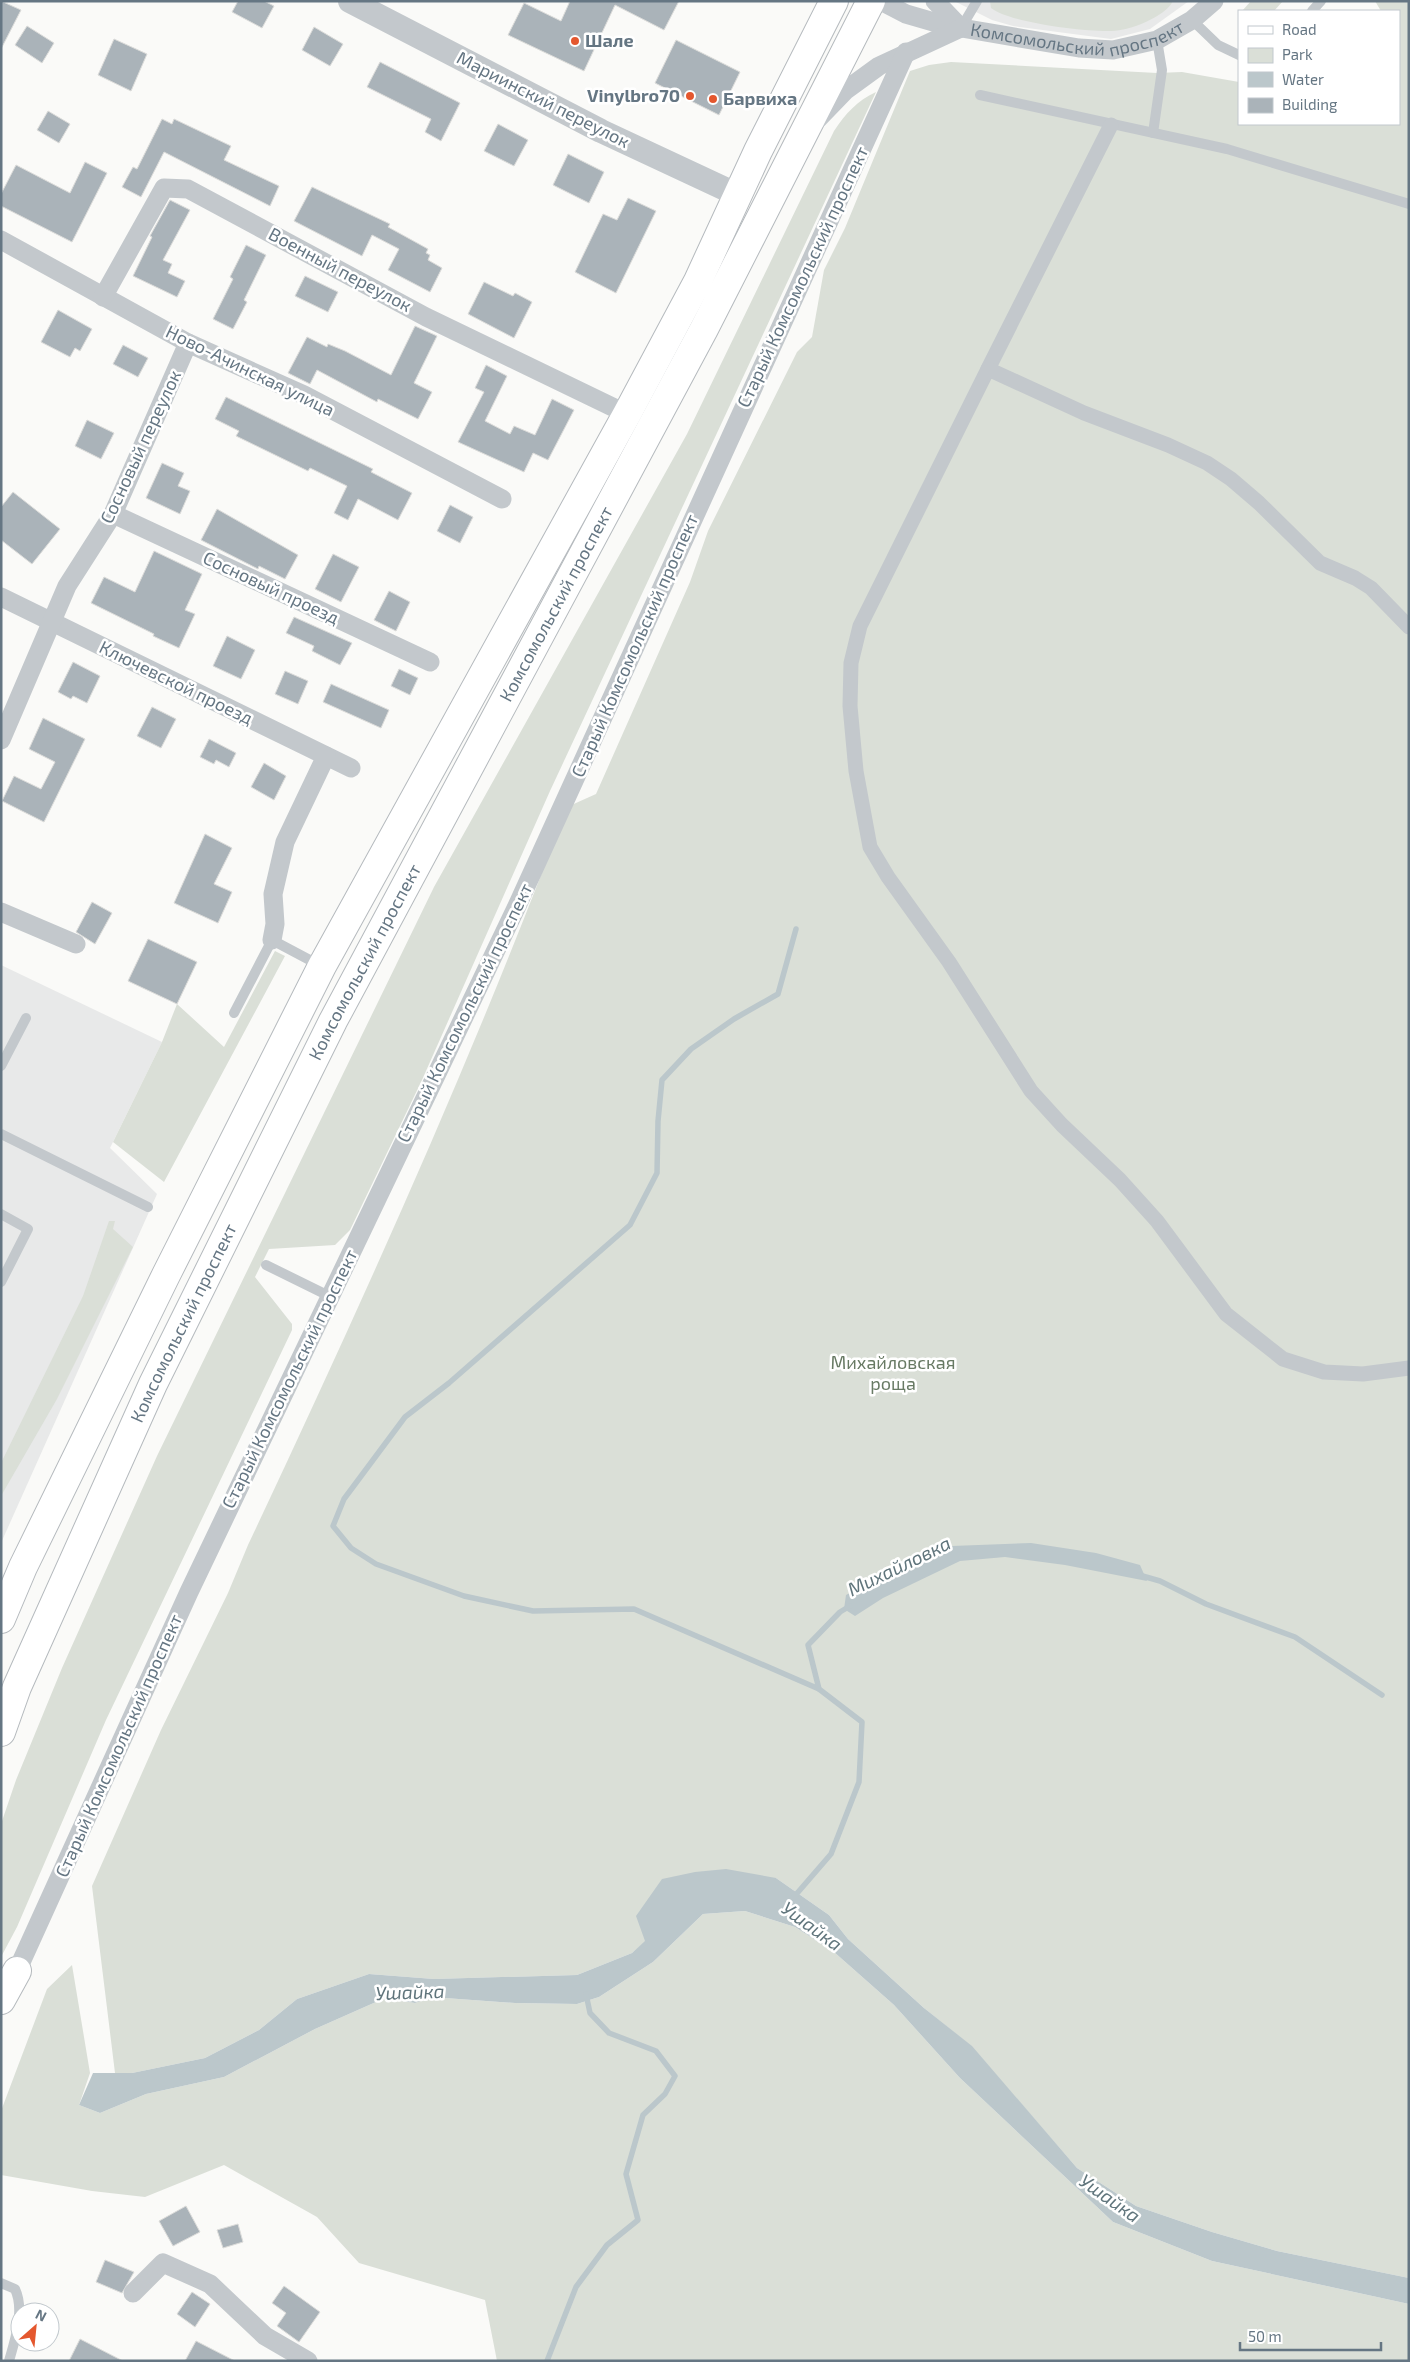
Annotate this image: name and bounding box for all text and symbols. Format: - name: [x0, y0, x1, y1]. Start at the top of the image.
- legend: [1238, 10, 1400, 125]
- street label: Комсомольский проспект: [969, 15, 1188, 61]
- text: Road: [1282, 20, 1317, 38]
- place label: Шале: [585, 29, 634, 51]
- marker: Шале: [569, 35, 581, 47]
- text: Park: [1282, 45, 1313, 63]
- street label: Мариинский переулок: [453, 46, 634, 152]
- text: Water: [1282, 70, 1324, 88]
- place label: Vinylbro70: [587, 84, 680, 106]
- place label: Барвиха: [723, 87, 797, 109]
- marker: Vinylbro70: [684, 90, 696, 102]
- marker: Барвиха: [707, 93, 719, 105]
- text: Building: [1282, 95, 1338, 113]
- street label: Старый Комсомольский проспект: [732, 142, 872, 411]
- street label: Военный переулок: [265, 222, 416, 316]
- street label: Ново-Ачинская улица: [163, 320, 338, 420]
- street label: Сосновый переулок: [95, 366, 185, 527]
- street label: Комсомольский проспект: [494, 502, 617, 705]
- street label: Старый Комсомольский проспект: [566, 511, 702, 780]
- street label: Сосновый проезд: [200, 546, 343, 628]
- street label: Ключевской проезд: [96, 635, 257, 729]
- street label: Комсомольский проспект: [303, 860, 425, 1063]
- street label: Старый Комсомольский проспект: [392, 879, 537, 1146]
- street label: Комсомольский проспект: [125, 1220, 241, 1426]
- street label: Старый Комсомольский проспект: [217, 1245, 362, 1512]
- park label: Михайловская роща: [831, 1351, 955, 1394]
- water label: Михайловка: [843, 1531, 954, 1600]
- street label: Старый Комсомольский проспект: [50, 1611, 186, 1880]
- water label: Ушайка: [778, 1896, 847, 1955]
- water label: Ушайка: [375, 1979, 445, 2004]
- water label: Ушайка: [1075, 2168, 1145, 2227]
- north arrow: [10, 2302, 60, 2352]
- text: N: [33, 2305, 49, 2325]
- scale bar: [1240, 2320, 1381, 2352]
- text: 50 m: [1248, 2327, 1282, 2345]

